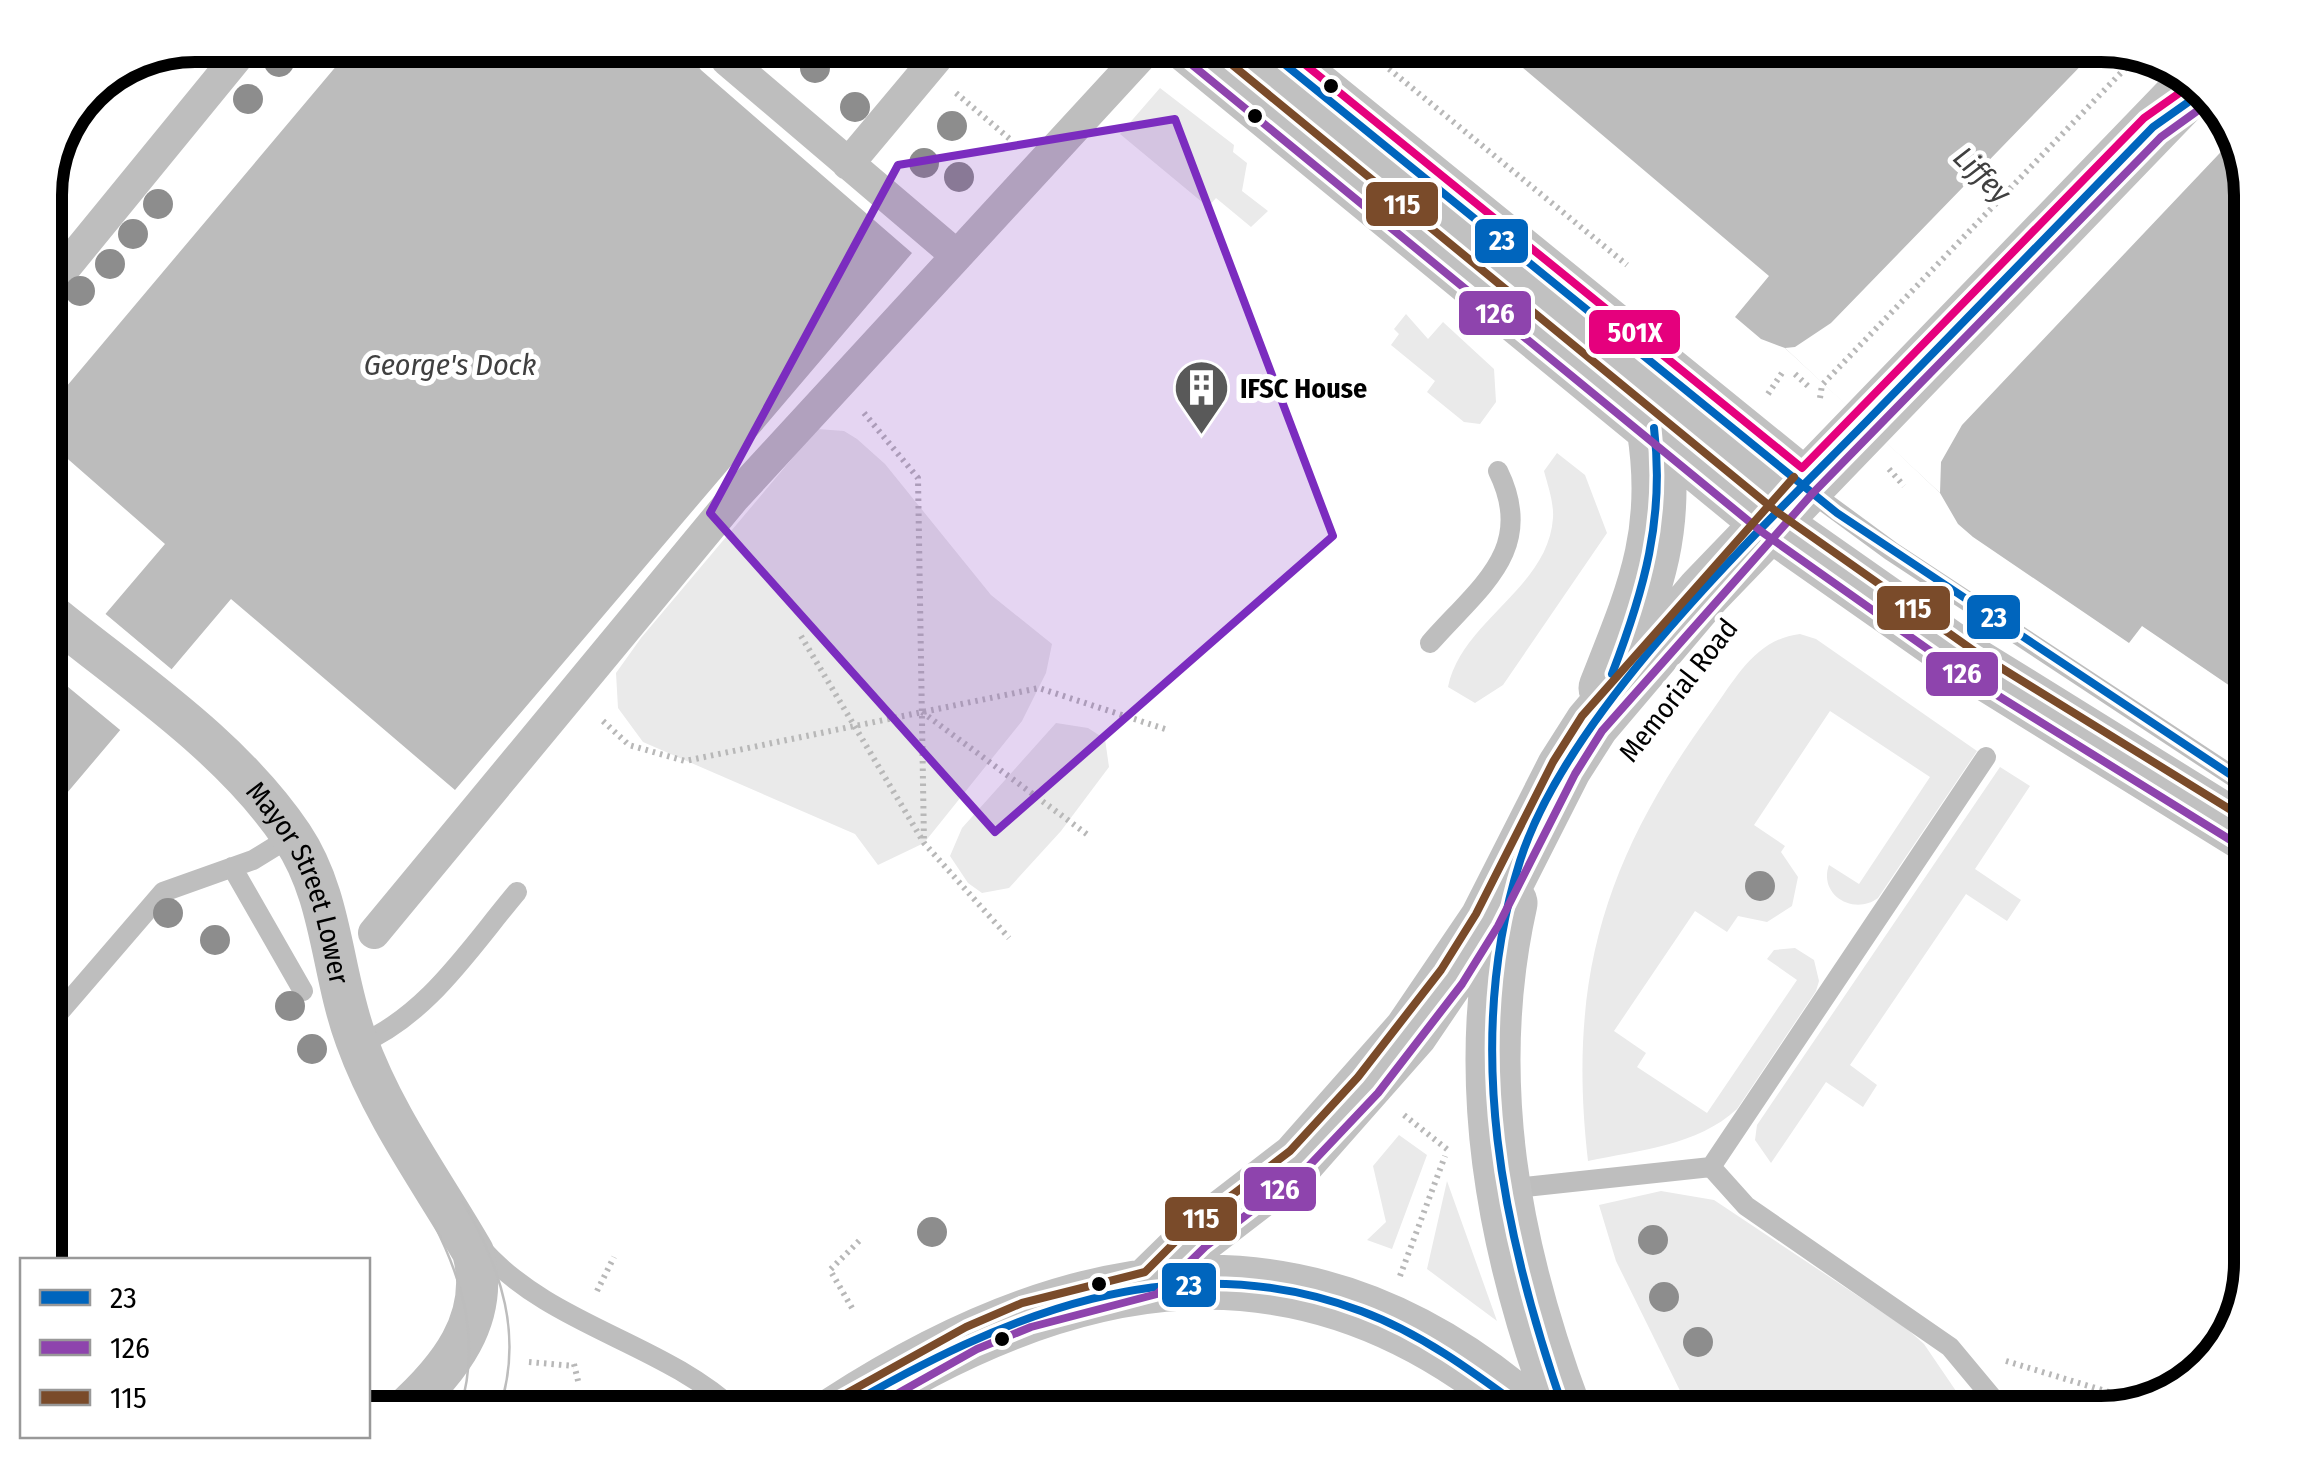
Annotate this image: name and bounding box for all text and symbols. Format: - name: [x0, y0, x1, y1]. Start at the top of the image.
- unlabelled marker: [1321, 76, 1341, 96]
- unlabelled marker: [1245, 106, 1265, 126]
- water label: Liffey: [1946, 139, 2019, 212]
- line badge: 115: [1364, 180, 1440, 228]
- text: 115: [1384, 188, 1420, 221]
- line badge: 23: [1473, 217, 1530, 265]
- text: 23: [1488, 224, 1515, 257]
- line badge: 126: [1457, 289, 1533, 337]
- text: 126: [1475, 297, 1515, 330]
- line badge: 501X: [1587, 308, 1682, 356]
- text: 501X: [1607, 316, 1664, 349]
- water label: George's Dock: [364, 347, 536, 383]
- building icon: IFSC House: [1171, 358, 1231, 437]
- place label: IFSC House: [1240, 372, 1367, 405]
- line badge: 115: [1875, 584, 1952, 632]
- text: 115: [1895, 592, 1931, 625]
- line badge: 23: [1965, 593, 2022, 641]
- text: 23: [1980, 601, 2007, 634]
- street label: Memorial Road: [1612, 612, 1744, 768]
- line badge: 126: [1924, 650, 2000, 698]
- text: 126: [1942, 657, 1982, 690]
- street label: Mayor Street Lower: [239, 775, 356, 987]
- line badge: 126: [1242, 1165, 1318, 1213]
- text: 126: [1260, 1173, 1300, 1206]
- line badge: 115: [1163, 1195, 1239, 1243]
- text: 115: [1183, 1202, 1219, 1235]
- legend: [20, 1258, 370, 1438]
- line badge: 23: [1160, 1261, 1218, 1309]
- text: 23: [1175, 1269, 1202, 1302]
- unlabelled marker: [1089, 1274, 1109, 1294]
- text: 23: [110, 1280, 137, 1316]
- unlabelled marker: [992, 1329, 1012, 1349]
- text: 126: [110, 1330, 150, 1366]
- text: 115: [110, 1380, 147, 1416]

